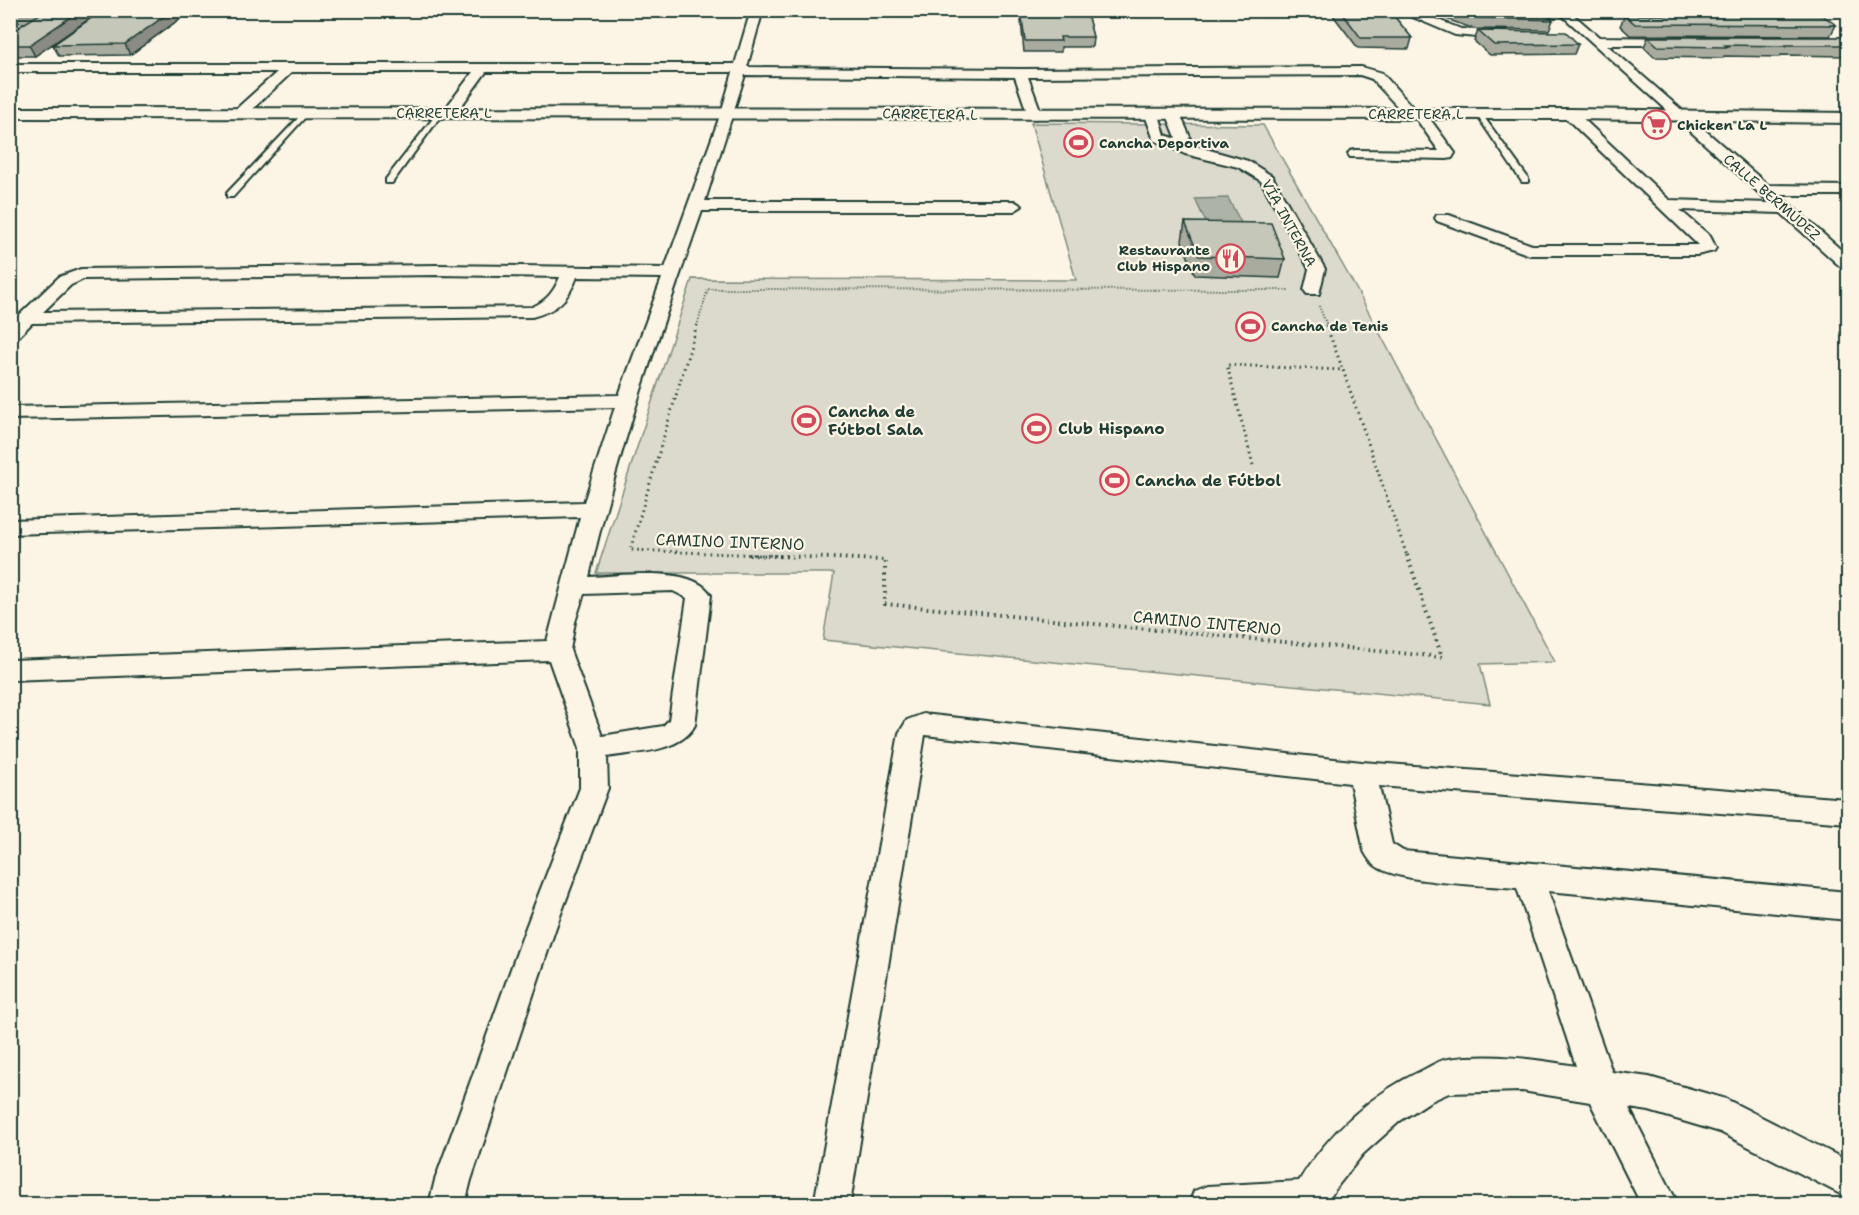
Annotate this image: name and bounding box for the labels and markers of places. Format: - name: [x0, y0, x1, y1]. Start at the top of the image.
- supermarket icon: Chicken La L: [1640, 109, 1672, 141]
- place label: Chicken La L: [1677, 116, 1768, 134]
- sports icon: Cancha Deportiva: [1062, 127, 1094, 159]
- place label: Cancha Deportiva: [1099, 134, 1229, 152]
- place label: Restaurante Club Hispano: [1117, 241, 1210, 275]
- restaurant icon: Restaurante Club Hispano: [1215, 242, 1247, 274]
- sports icon: Cancha de Tenis: [1234, 310, 1266, 342]
- place label: Cancha de Tenis: [1271, 317, 1388, 335]
- place label: Cancha de Fútbol Sala: [828, 401, 923, 440]
- sports icon: Cancha de Fútbol Sala: [791, 404, 823, 436]
- sports icon: Club Hispano: [1021, 412, 1053, 444]
- place label: Club Hispano: [1058, 418, 1165, 439]
- sports icon: Cancha de Fútbol: [1098, 464, 1130, 496]
- place label: Cancha de Fútbol: [1135, 470, 1281, 491]

